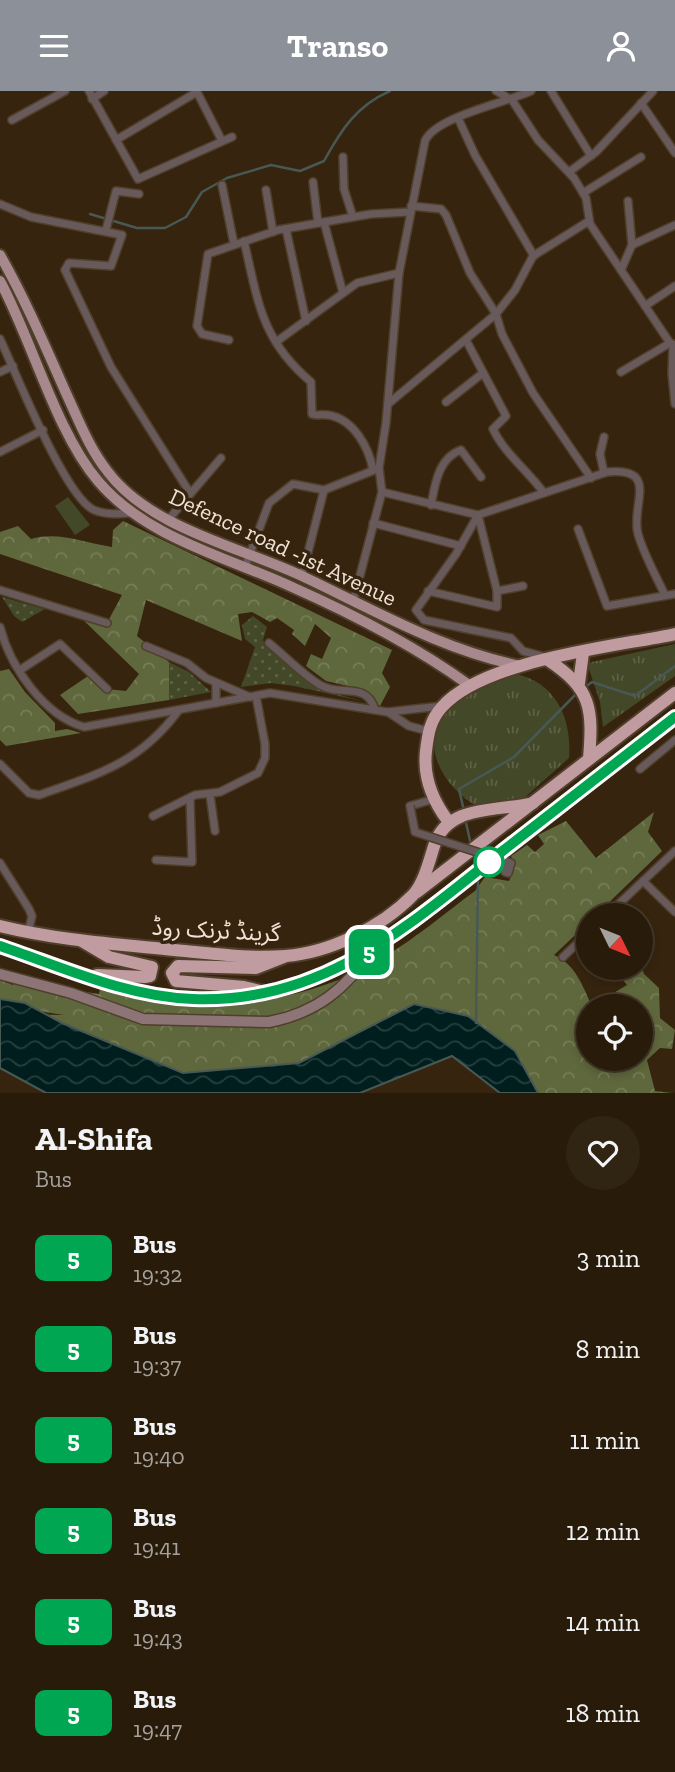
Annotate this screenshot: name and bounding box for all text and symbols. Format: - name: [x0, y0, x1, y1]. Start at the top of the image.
- icon: menu: [35, 27, 73, 65]
- text: Transo: [287, 27, 388, 65]
- icon: person: [602, 27, 640, 65]
- street label: Defence road -1st Avenue: [165, 482, 401, 612]
- unlabelled marker: [474, 847, 504, 877]
- north arrow: [576, 903, 653, 980]
- map controls: [576, 903, 653, 1071]
- street label: گرینڈ ٹرنک روڈ: [151, 913, 282, 947]
- line badge: 5: [346, 929, 392, 975]
- text: 5: [363, 937, 375, 966]
- button: locate: [576, 994, 653, 1071]
- button: heart: [566, 1116, 640, 1190]
- text: Al-Shifa: [35, 1119, 153, 1158]
- text: Bus: [35, 1165, 72, 1193]
- text: Bus: [133, 1228, 176, 1260]
- text: 3 min: [577, 1242, 640, 1274]
- text: 5: [67, 1243, 80, 1272]
- text: 19:32: [133, 1260, 182, 1288]
- text: Bus: [133, 1319, 176, 1351]
- text: 8 min: [575, 1333, 640, 1365]
- text: 5: [67, 1334, 80, 1363]
- text: 19:37: [133, 1351, 181, 1379]
- text: Bus: [133, 1410, 176, 1442]
- text: 11 min: [569, 1424, 640, 1456]
- text: 5: [67, 1425, 80, 1454]
- text: 19:40: [133, 1442, 185, 1470]
- text: Bus: [133, 1501, 176, 1533]
- text: 12 min: [566, 1515, 640, 1547]
- text: 5: [67, 1516, 80, 1545]
- text: 19:41: [133, 1533, 180, 1561]
- text: Bus: [133, 1592, 176, 1624]
- text: 14 min: [565, 1606, 640, 1638]
- text: 5: [67, 1607, 80, 1636]
- text: 19:43: [133, 1624, 183, 1652]
- text: Bus: [133, 1683, 176, 1715]
- text: 18 min: [565, 1697, 640, 1729]
- text: 5: [67, 1698, 80, 1727]
- text: 19:47: [133, 1715, 182, 1743]

